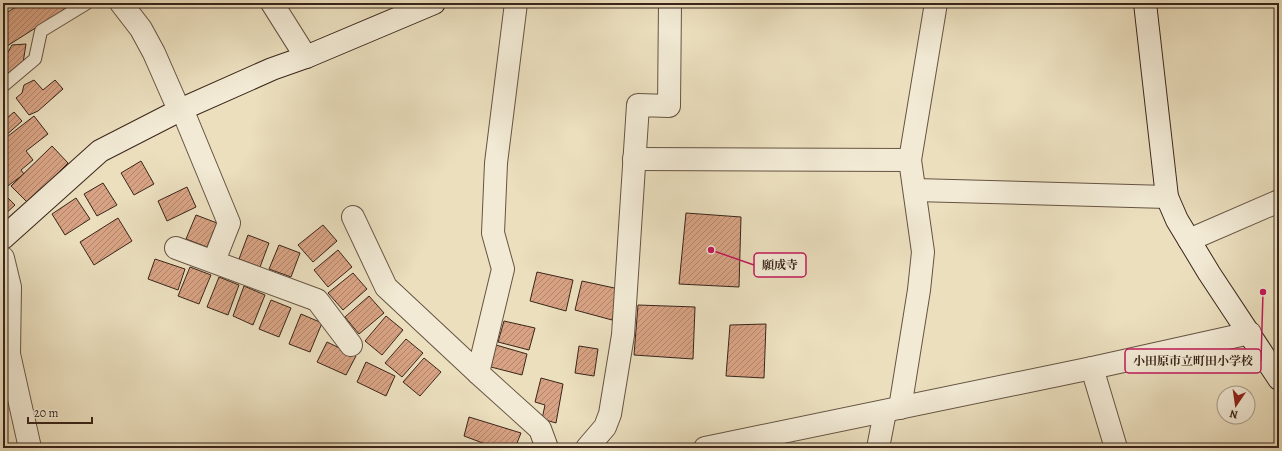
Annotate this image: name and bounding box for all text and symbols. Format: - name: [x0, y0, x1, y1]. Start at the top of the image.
- callout: 願成寺: [754, 253, 806, 277]
- text: 願成寺: [762, 257, 798, 273]
- callout: 小田原市立町田小学校: [1125, 349, 1261, 373]
- text: 小田原市立町田小学校: [1133, 353, 1253, 369]
- north arrow: [1216, 385, 1256, 425]
- scale bar: [28, 399, 92, 425]
- text: 20 m: [34, 405, 58, 421]
- text: N: [1228, 406, 1239, 422]

